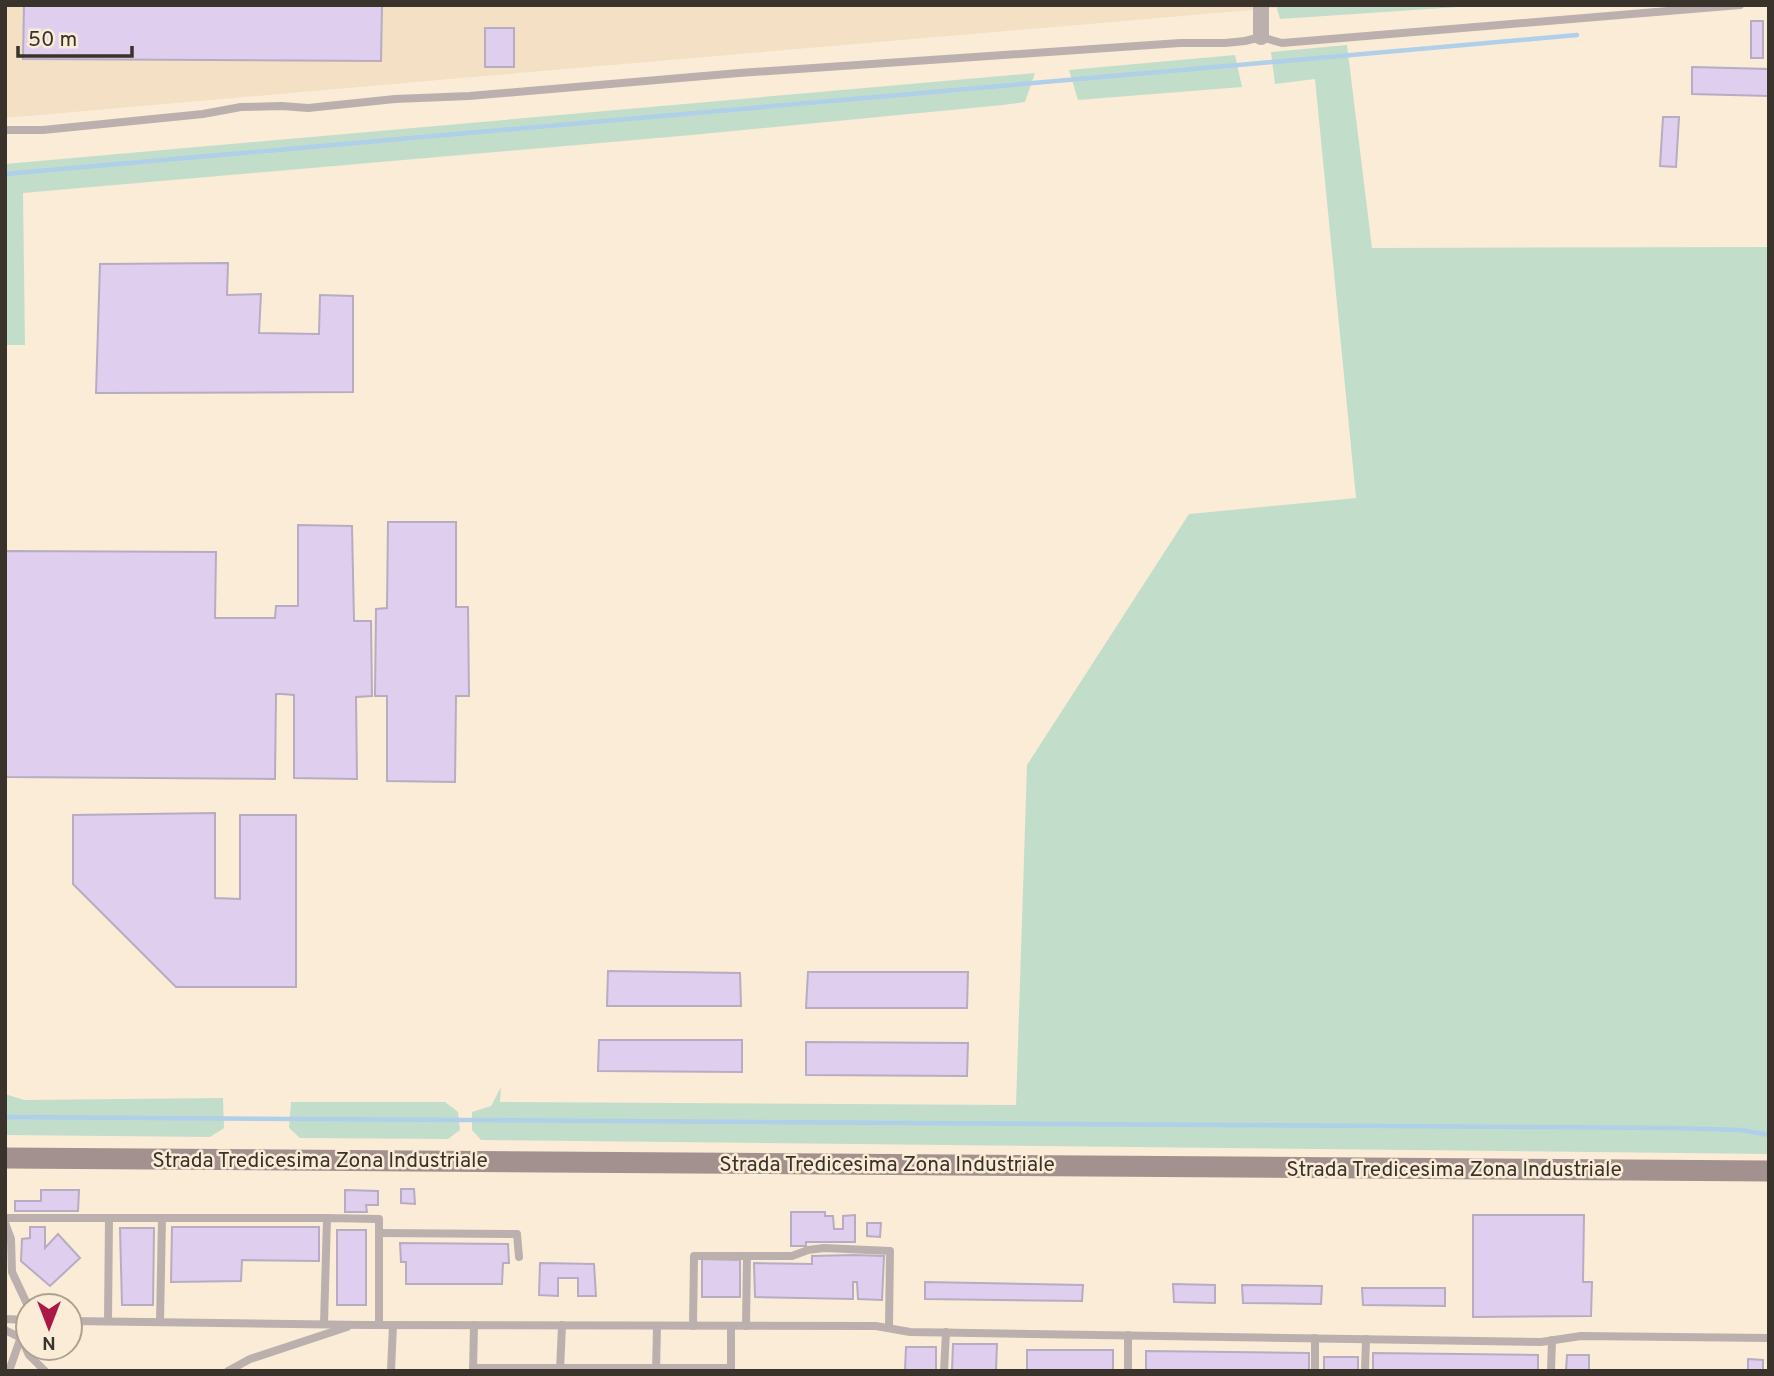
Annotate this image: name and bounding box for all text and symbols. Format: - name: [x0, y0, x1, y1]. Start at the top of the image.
- scale bar: [18, 14, 131, 58]
- text: 50 m: [28, 27, 77, 54]
- street label: Strada Tredicesima Zona Industriale: [152, 1148, 488, 1175]
- street label: Strada Tredicesima Zona Industriale: [719, 1152, 1055, 1179]
- street label: Strada Tredicesima Zona Industriale: [1286, 1157, 1622, 1184]
- north arrow: [14, 1292, 84, 1362]
- text: N: [42, 1330, 56, 1354]

